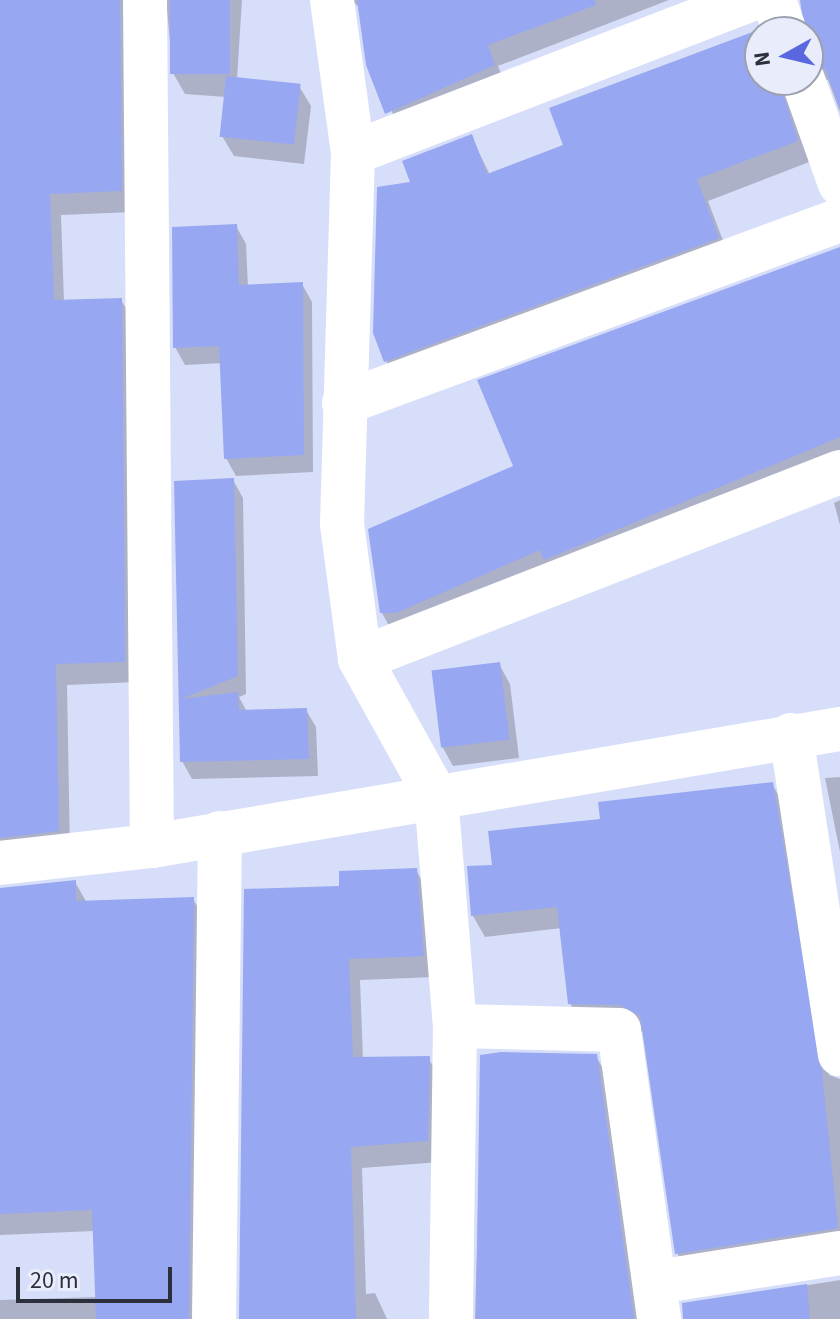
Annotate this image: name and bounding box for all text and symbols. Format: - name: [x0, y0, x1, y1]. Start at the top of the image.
- north arrow: [744, 16, 824, 96]
- text: N: [745, 50, 779, 69]
- scale bar: [20, 1251, 176, 1301]
- text: 20 m: [30, 1263, 79, 1298]

